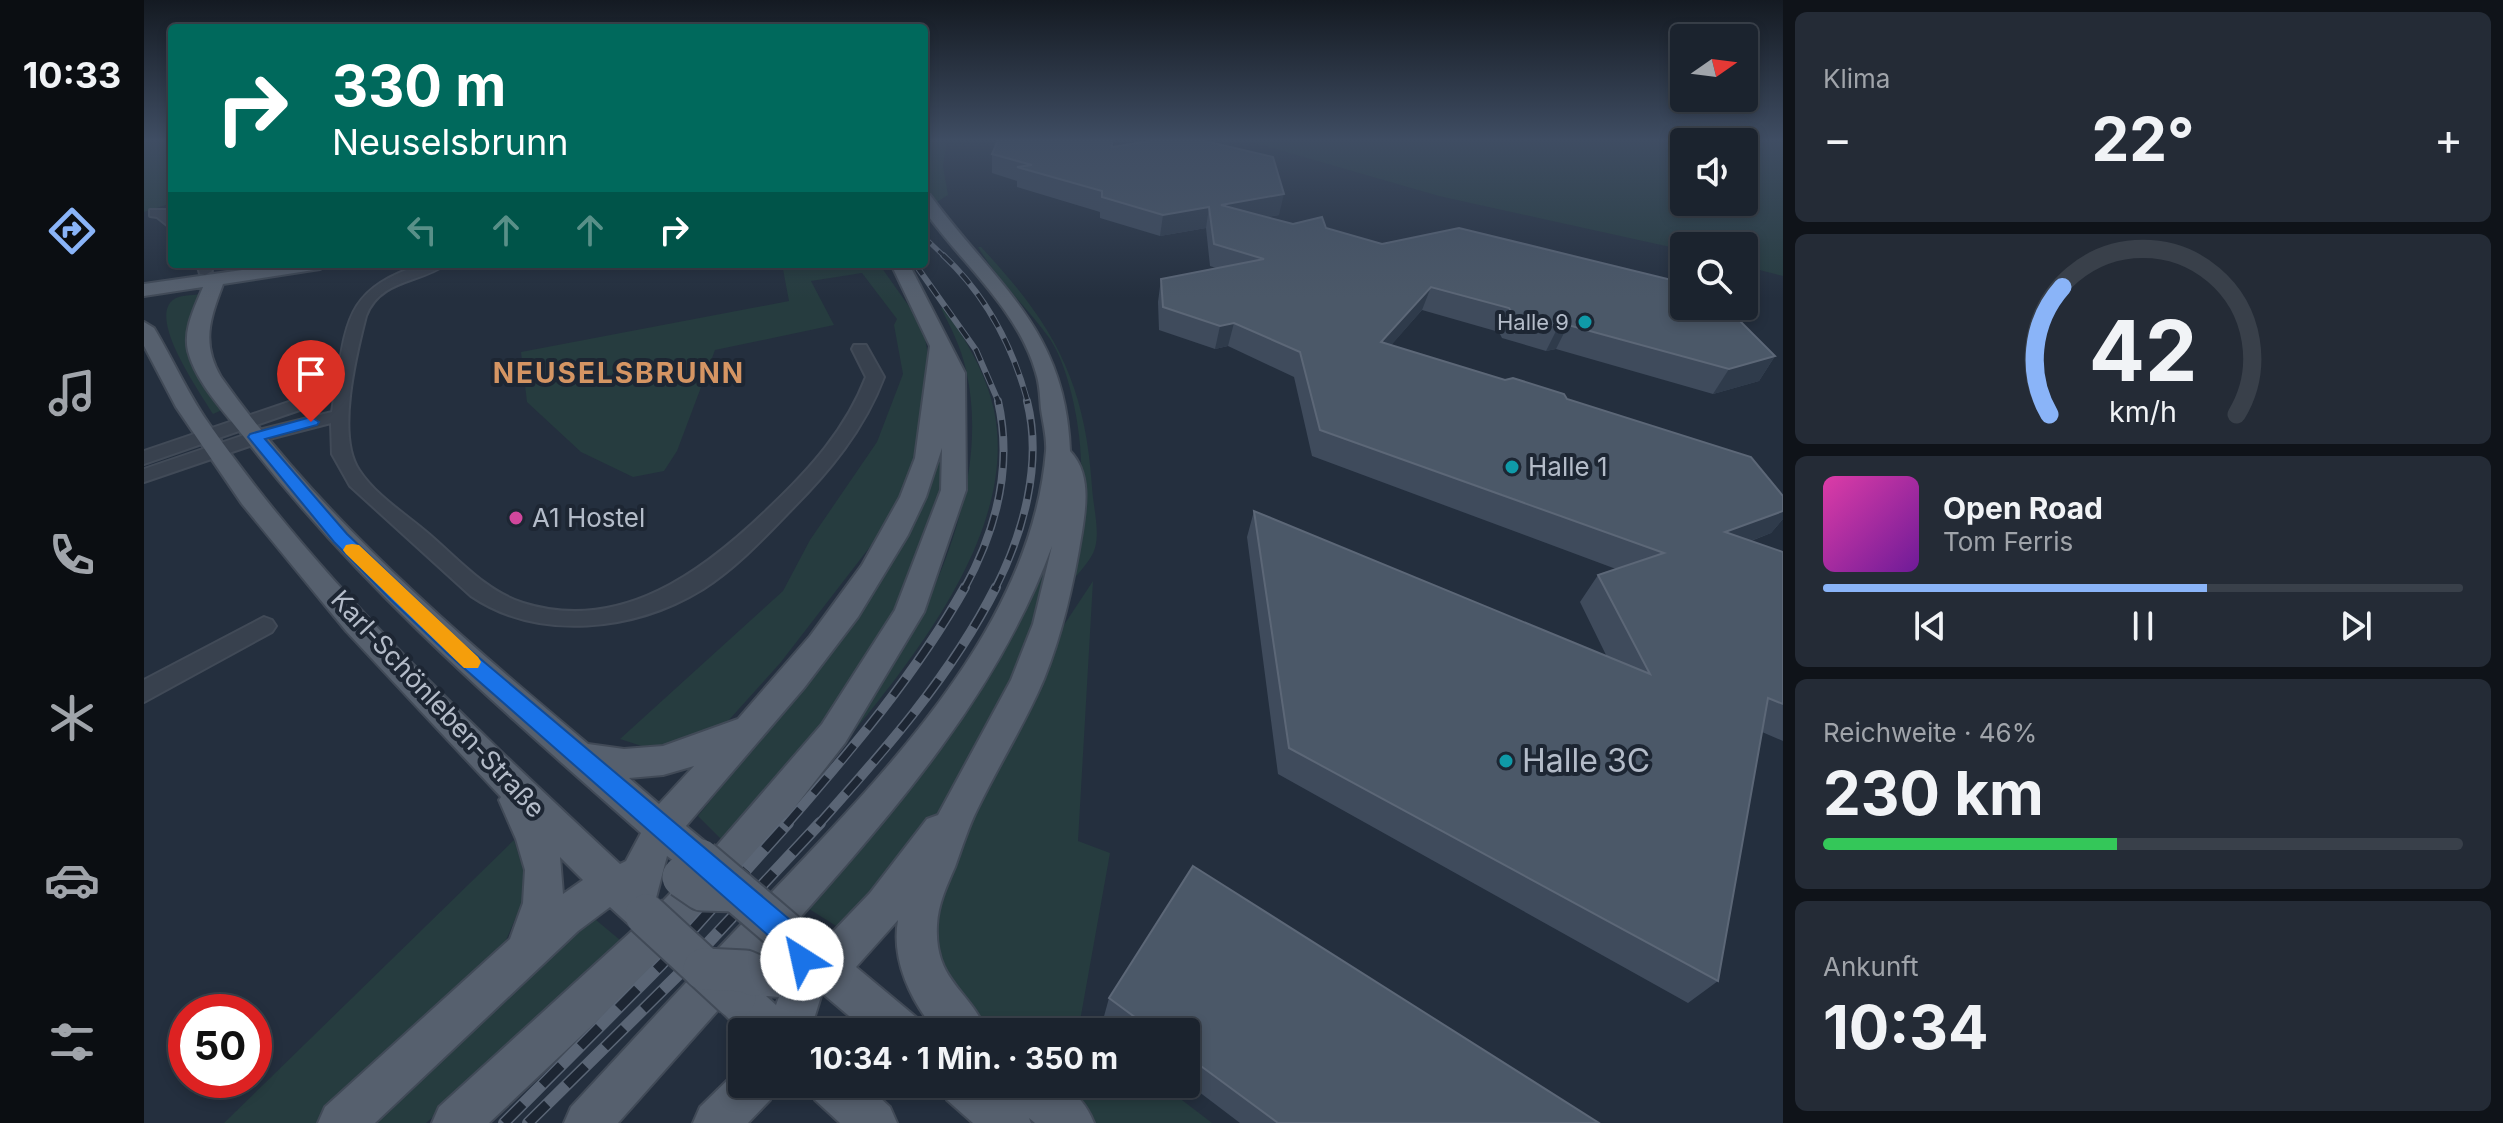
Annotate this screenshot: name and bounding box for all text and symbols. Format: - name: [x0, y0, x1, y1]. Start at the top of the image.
- north arrow: [1670, 24, 1758, 112]
- map controls: [1670, 24, 1758, 320]
- text: 330 m: [332, 52, 506, 120]
- text: 10:33: [23, 53, 121, 97]
- icon: right: [200, 56, 304, 160]
- text: Klima: [1823, 63, 1890, 94]
- text: 22°: [2091, 103, 2195, 175]
- text: −: [1823, 112, 1852, 166]
- text: +: [2434, 112, 2463, 166]
- text: Neuselsbrunn: [332, 120, 569, 164]
- button: sound: [1670, 128, 1758, 216]
- icon: directions: [44, 203, 100, 259]
- icon: left: [400, 208, 444, 252]
- icon: ahead: [484, 208, 528, 252]
- icon: ahead: [568, 208, 612, 252]
- icon: right: [652, 208, 696, 252]
- button: search: [1670, 232, 1758, 320]
- text: 42: [2089, 300, 2197, 401]
- place label: Halle 9: [1497, 309, 1569, 335]
- marker: Halle 9: [1576, 313, 1594, 331]
- pin: [277, 340, 345, 422]
- icon: arrive: [289, 352, 333, 396]
- district label: NEUSELSBRUNN: [493, 356, 745, 390]
- icon: music: [44, 365, 100, 421]
- text: km/h: [2109, 394, 2177, 429]
- place label: Halle 1: [1528, 451, 1608, 482]
- marker: Halle 1: [1503, 458, 1521, 476]
- text: Open Road: [1943, 490, 2103, 526]
- place label: A1 Hostel: [532, 502, 645, 533]
- marker: A1 Hostel: [507, 509, 525, 527]
- text: Tom Ferris: [1943, 526, 2073, 557]
- icon: phone: [44, 527, 100, 583]
- street label: Karl-Schönleben-Straße: [325, 584, 552, 824]
- icon: previous: [1908, 604, 1952, 648]
- icon: pause: [2121, 604, 2165, 648]
- icon: next: [2334, 604, 2378, 648]
- icon: climate: [44, 690, 100, 746]
- text: Reichweite · 46%: [1823, 717, 2037, 748]
- place label: Halle 3C: [1522, 741, 1650, 780]
- marker: Halle 3C: [1497, 752, 1515, 770]
- text: 230 km: [1823, 757, 2044, 829]
- icon: car: [44, 852, 100, 908]
- position arrow: [760, 917, 844, 1001]
- text: Ankunft: [1823, 951, 1919, 982]
- text: 10:34: [1823, 991, 1989, 1063]
- speed limit sign: 50: [168, 994, 272, 1098]
- icon: filters: [44, 1014, 100, 1070]
- text: 10:34 · 1 Min. · 350 m: [810, 1040, 1118, 1076]

